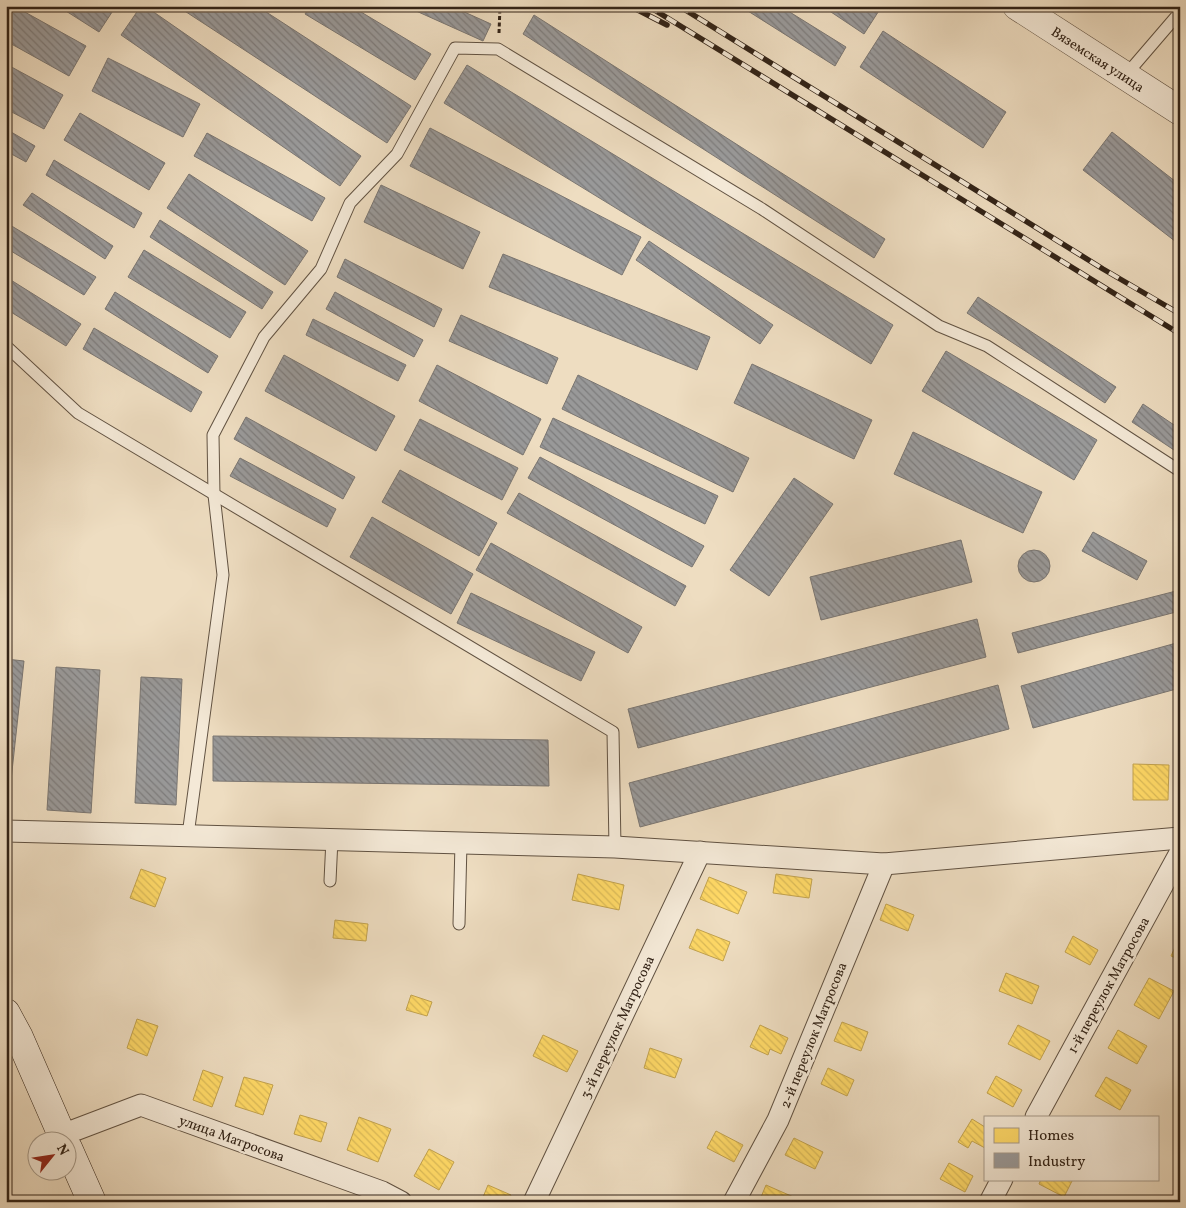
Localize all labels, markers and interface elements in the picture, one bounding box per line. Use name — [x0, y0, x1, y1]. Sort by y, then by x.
street label: Вяземская улица — [1047, 23, 1148, 98]
street label: 1-й переулок Матросова — [1064, 914, 1155, 1058]
street label: 3-й переулок Матросова — [577, 953, 660, 1102]
street label: 2-й переулок Матросова — [776, 960, 852, 1112]
street label: улица Матросова — [176, 1111, 287, 1167]
legend — [984, 1116, 1158, 1180]
text: Homes — [1028, 1126, 1074, 1147]
north arrow — [28, 1130, 78, 1180]
text: N — [51, 1141, 73, 1159]
text: Industry — [1028, 1152, 1085, 1173]

